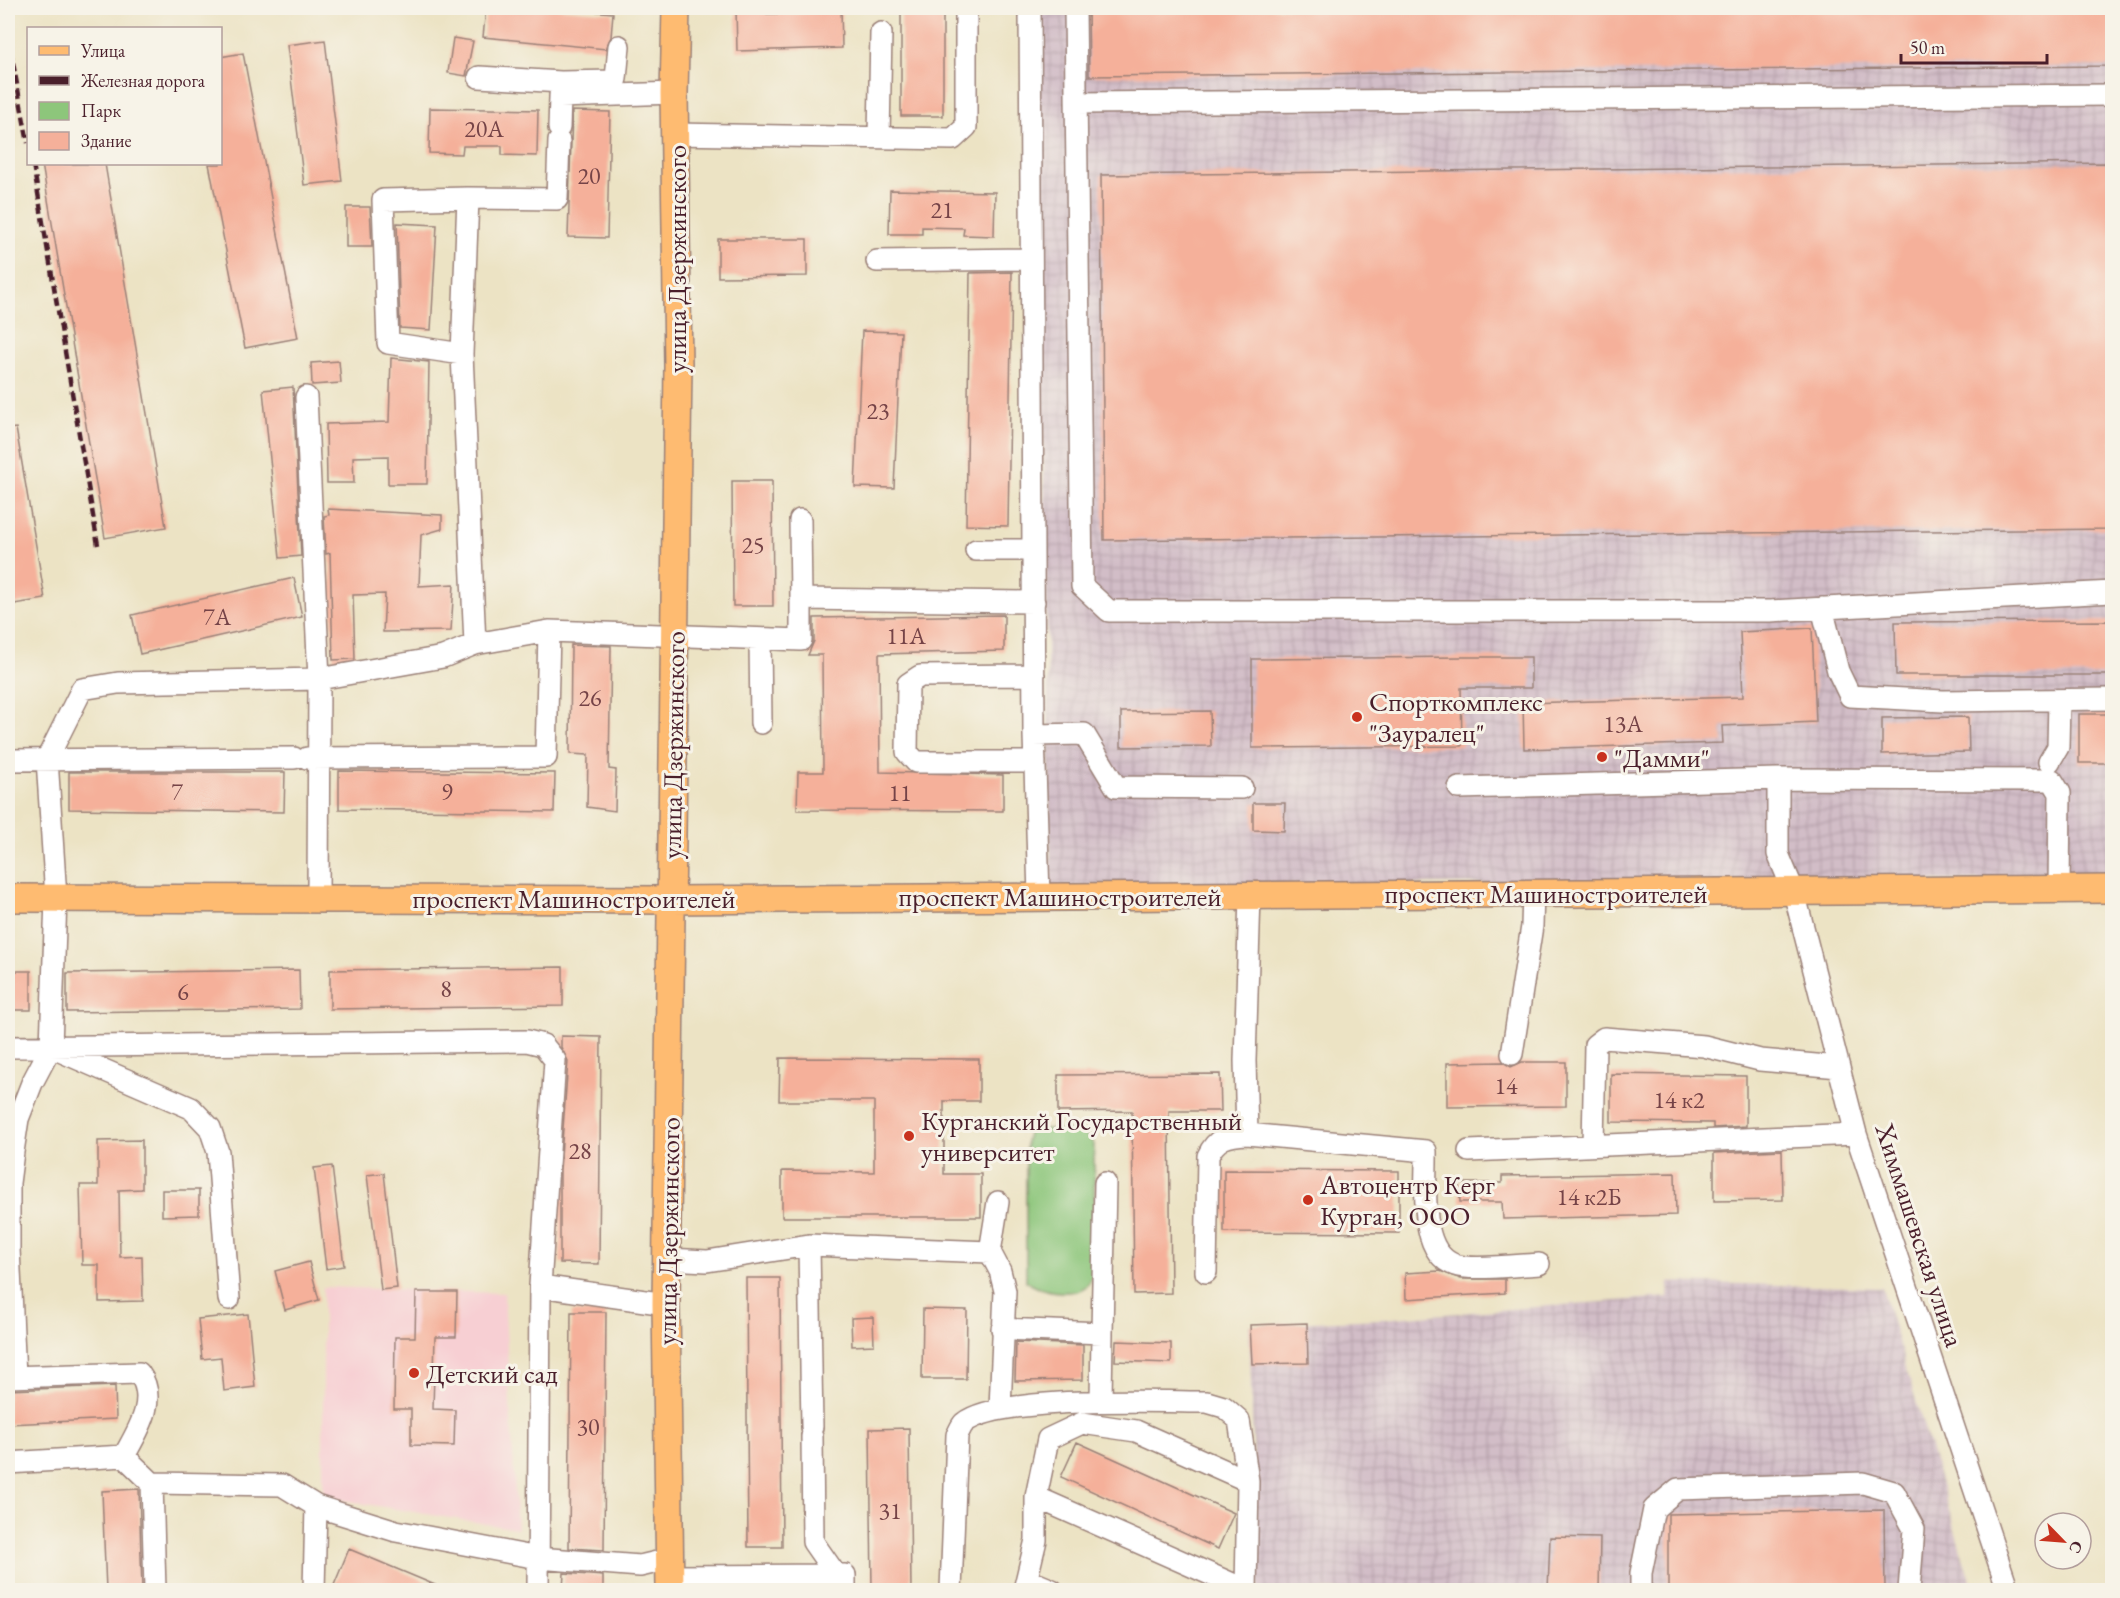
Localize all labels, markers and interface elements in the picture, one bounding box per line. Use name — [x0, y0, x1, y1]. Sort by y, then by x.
legend — [27, 27, 222, 165]
scale bar — [1901, 27, 2046, 65]
text: 50 m — [1910, 36, 1945, 59]
text: Улица — [80, 39, 126, 62]
text: Железная дорога — [80, 69, 206, 92]
text: Парк — [81, 99, 121, 122]
house number: 20А — [464, 113, 504, 144]
text: Здание — [81, 129, 131, 152]
street label: улица Дзержинского — [659, 145, 694, 373]
house number: 20 — [577, 160, 601, 191]
house number: 21 — [930, 194, 954, 225]
house number: 23 — [866, 395, 890, 426]
house number: 25 — [741, 529, 765, 560]
house number: 7А — [203, 601, 231, 632]
house number: 11А — [886, 620, 926, 651]
street label: улица Дзержинского — [654, 631, 692, 859]
house number: 26 — [578, 682, 602, 713]
place label: Спорткомплекс "Зауралец" — [1369, 684, 1543, 750]
house number: 13А — [1603, 708, 1643, 739]
marker: Спорткомплекс "Зауралец" — [1350, 710, 1364, 724]
place label: "Дамми" — [1614, 740, 1710, 775]
marker: "Дамми" — [1595, 750, 1609, 764]
house number: 7 — [171, 776, 183, 807]
house number: 9 — [441, 776, 453, 807]
house number: 11 — [888, 777, 912, 808]
street label: проспект Машиностроителей — [1384, 876, 1708, 911]
street label: проспект Машиностроителей — [898, 879, 1222, 914]
street label: проспект Машиностроителей — [412, 881, 736, 916]
house number: 8 — [440, 973, 452, 1004]
house number: 6 — [177, 976, 189, 1007]
house number: 14 — [1494, 1070, 1518, 1101]
house number: 14 к2 — [1654, 1084, 1705, 1115]
place label: Курганский Государственный университет — [921, 1103, 1242, 1169]
street label: улица Дзержинского — [649, 1117, 687, 1345]
street label: Химмашевская улица — [1867, 1118, 1973, 1351]
marker: Курганский Государственный университет — [902, 1129, 916, 1143]
house number: 28 — [568, 1135, 592, 1166]
place label: Автоцентр Керг Курган, ООО — [1319, 1167, 1495, 1233]
house number: 14 к2Б — [1557, 1181, 1621, 1212]
marker: Автоцентр Керг Курган, ООО — [1301, 1193, 1315, 1207]
place label: Детский сад — [426, 1356, 558, 1391]
marker: Детский сад — [407, 1366, 421, 1380]
house number: 30 — [576, 1411, 600, 1442]
house number: 31 — [878, 1495, 902, 1526]
north arrow — [2033, 1511, 2093, 1571]
text: С — [2064, 1538, 2088, 1557]

